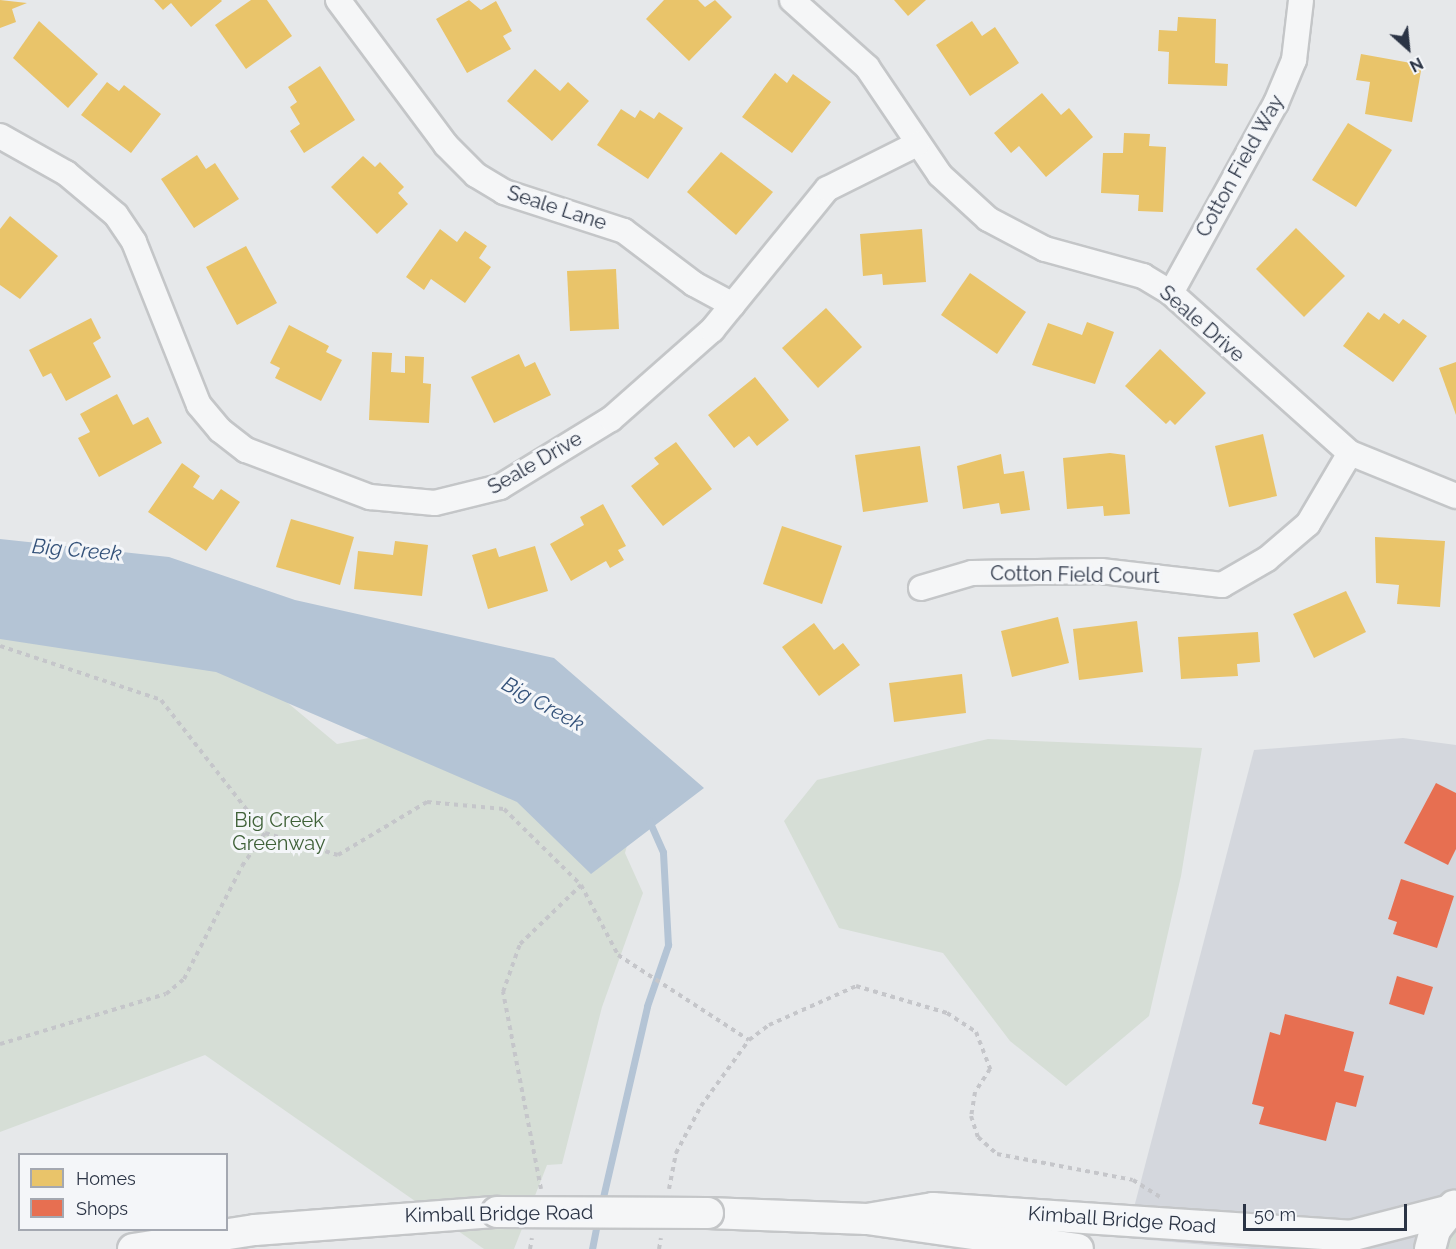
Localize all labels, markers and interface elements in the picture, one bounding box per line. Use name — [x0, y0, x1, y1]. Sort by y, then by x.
north arrow — [1378, 18, 1438, 78]
text: N — [1407, 53, 1426, 76]
street label: Cotton Field Way — [1191, 90, 1289, 242]
street label: Seale Lane — [504, 181, 610, 235]
street label: Seale Drive — [1155, 281, 1249, 367]
street label: Seale Drive — [484, 426, 586, 500]
water label: Big Creek — [31, 534, 123, 566]
street label: Cotton Field Court — [990, 562, 1160, 588]
water label: Big Creek — [498, 671, 588, 737]
park label: Big Creek Greenway — [232, 808, 326, 855]
legend — [18, 1153, 228, 1231]
text: Homes — [76, 1168, 136, 1189]
scale bar — [1246, 1192, 1410, 1230]
text: Shops — [76, 1198, 128, 1219]
street label: Kimball Bridge Road — [404, 1200, 594, 1228]
street label: Kimball Bridge Road — [1027, 1201, 1217, 1239]
text: 50 m — [1254, 1204, 1296, 1225]

